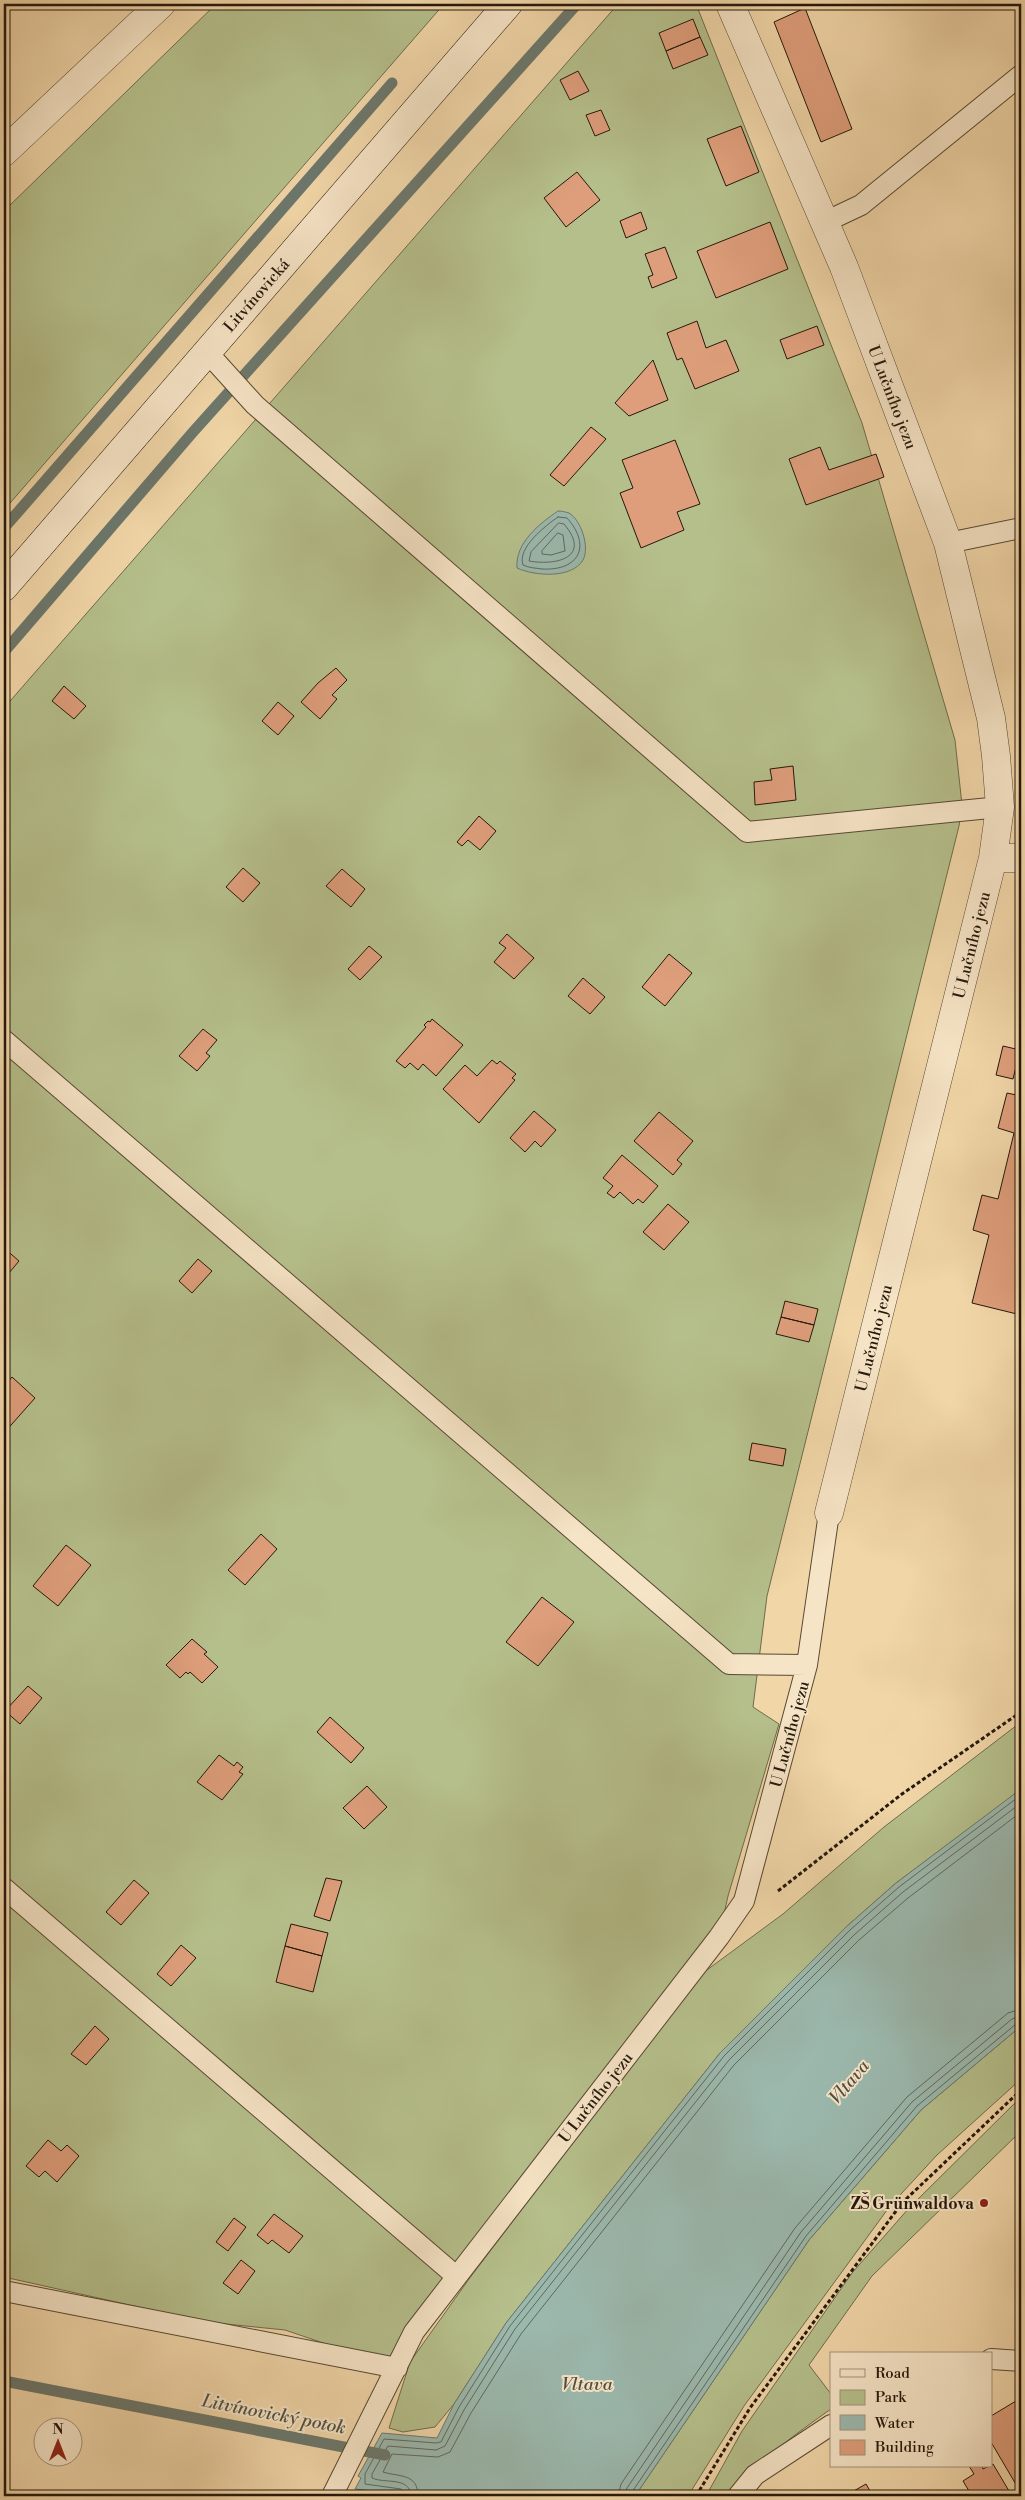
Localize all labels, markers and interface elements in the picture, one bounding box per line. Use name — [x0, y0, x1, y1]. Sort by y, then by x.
street label: Litvínovická — [219, 254, 295, 337]
street label: U Lučního jezu — [863, 343, 921, 452]
street label: U Lučního jezu — [949, 890, 995, 1001]
street label: U Lučního jezu — [851, 1283, 897, 1394]
street label: U Lučního jezu — [766, 1679, 814, 1790]
street label: U Lučního jezu — [554, 2048, 637, 2147]
water label: Vltava — [824, 2055, 875, 2109]
place label: ZŠ Grünwaldova — [851, 2192, 974, 2214]
marker: ZŠ Grünwaldova — [978, 2197, 990, 2209]
legend — [830, 2352, 992, 2468]
text: Road — [875, 2364, 910, 2383]
water label: Vltava — [562, 2373, 613, 2396]
text: Park — [875, 2388, 907, 2407]
water label: Litvínovický potok — [199, 2389, 348, 2440]
text: Water — [874, 2414, 915, 2433]
north arrow — [32, 2418, 82, 2468]
text: N — [52, 2421, 64, 2439]
text: Building — [874, 2438, 934, 2457]

